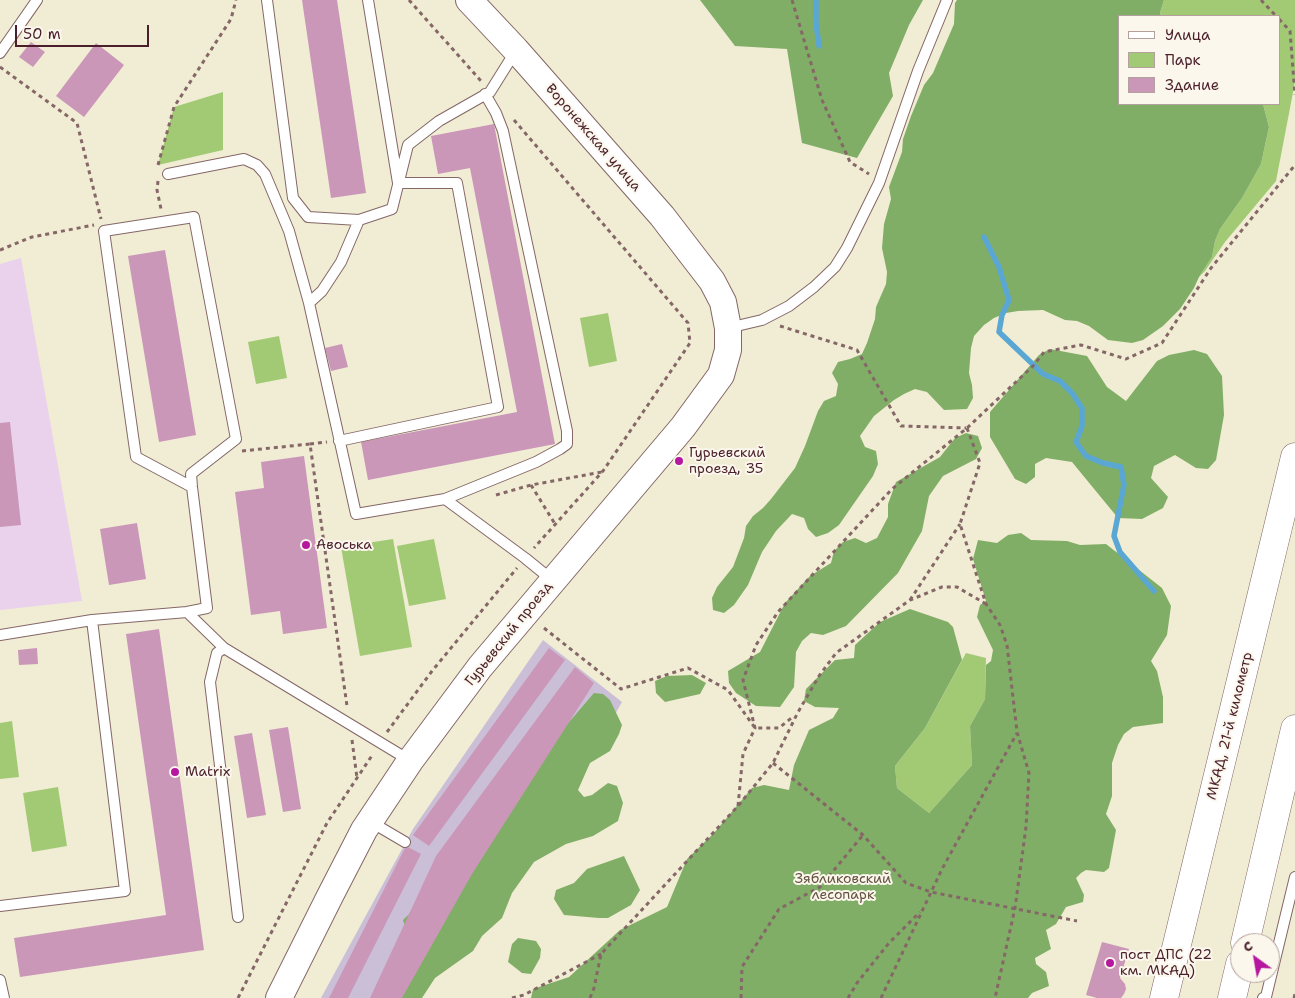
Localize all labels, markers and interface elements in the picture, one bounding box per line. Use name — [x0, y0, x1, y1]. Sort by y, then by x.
scale bar — [18, 15, 151, 47]
legend — [1118, 15, 1280, 105]
text: 50 m — [23, 24, 61, 44]
text: Улица — [1165, 25, 1210, 45]
text: Парк — [1165, 50, 1201, 70]
text: Здание — [1165, 75, 1219, 95]
street label: Воронежская улица — [542, 81, 644, 195]
place label: Гурьевский проезд, 35 — [689, 445, 765, 478]
marker: Гурьевский проезд, 35 — [673, 455, 685, 467]
place label: Авоська — [316, 537, 372, 553]
marker: Авоська — [300, 539, 312, 551]
street label: Гурьевский проезд — [462, 579, 556, 689]
street label: МКАД, 21-й километр — [1204, 650, 1256, 802]
place label: Matrix — [185, 764, 230, 780]
marker: Matrix — [169, 766, 181, 778]
park label: Зябликовский лесопарк — [795, 871, 891, 904]
north arrow — [1230, 933, 1280, 983]
text: С — [1239, 936, 1256, 956]
place label: пост ДПС (22 км. МКАД) — [1120, 947, 1212, 980]
marker: пост ДПС (22 км. МКАД) — [1104, 957, 1116, 969]

